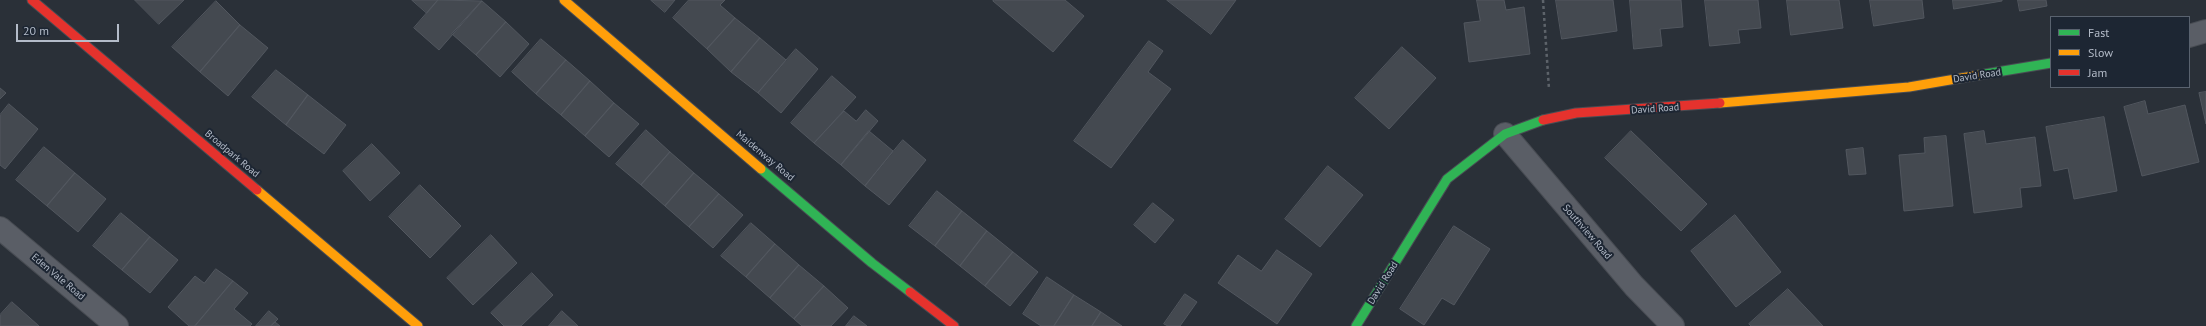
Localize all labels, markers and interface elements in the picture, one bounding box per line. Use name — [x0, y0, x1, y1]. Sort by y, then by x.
scale bar — [18, 16, 121, 42]
legend — [2050, 16, 2190, 88]
text: 20 m — [23, 23, 49, 38]
text: Fast — [2088, 25, 2109, 40]
text: Slow — [2088, 45, 2113, 60]
text: Jam — [2088, 65, 2107, 80]
street label: David Road — [1952, 66, 2002, 86]
street label: David Road — [1631, 101, 1679, 117]
street label: Broadpark Road — [202, 128, 262, 180]
street label: Maidenway Road — [733, 128, 797, 184]
street label: Southview Road — [1560, 202, 1614, 262]
street label: Eden Vale Road — [29, 251, 87, 303]
street label: David Road — [1365, 259, 1401, 307]

